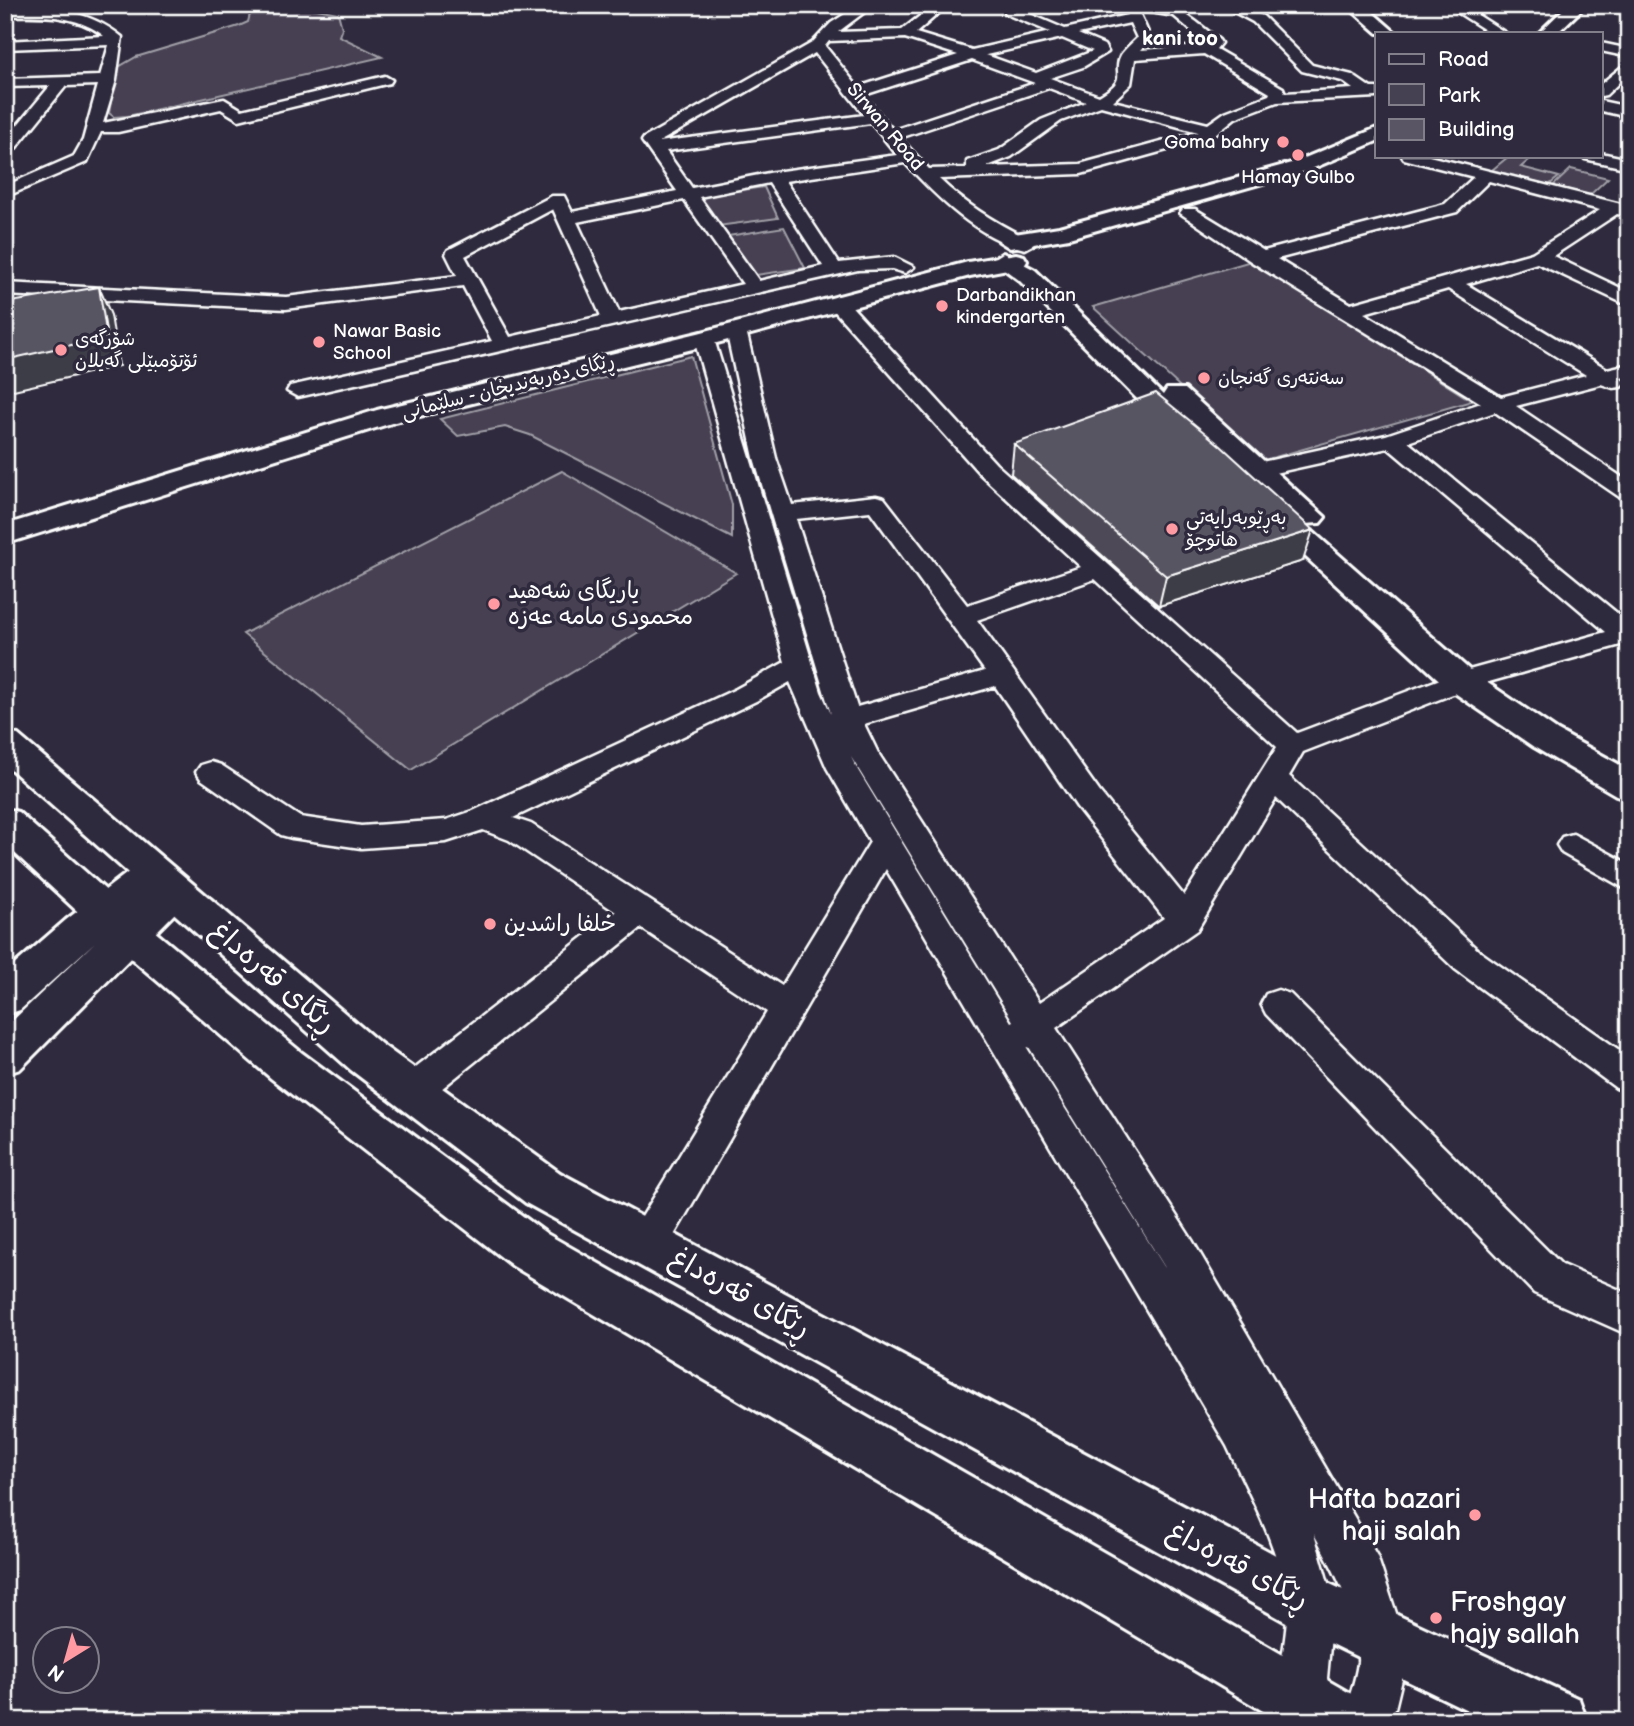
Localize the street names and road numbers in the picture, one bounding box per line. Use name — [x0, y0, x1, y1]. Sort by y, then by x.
street label: Sirwan Road — [841, 78, 929, 176]
street label: ڕێگای دەربەندیخان - سلێمانی — [399, 349, 618, 428]
street label: ڕێگای قەرەداغ — [200, 913, 343, 1045]
street label: ڕێگای قەرەداغ — [661, 1240, 817, 1350]
street label: ڕێگای قەرەداغ — [1159, 1513, 1315, 1621]

